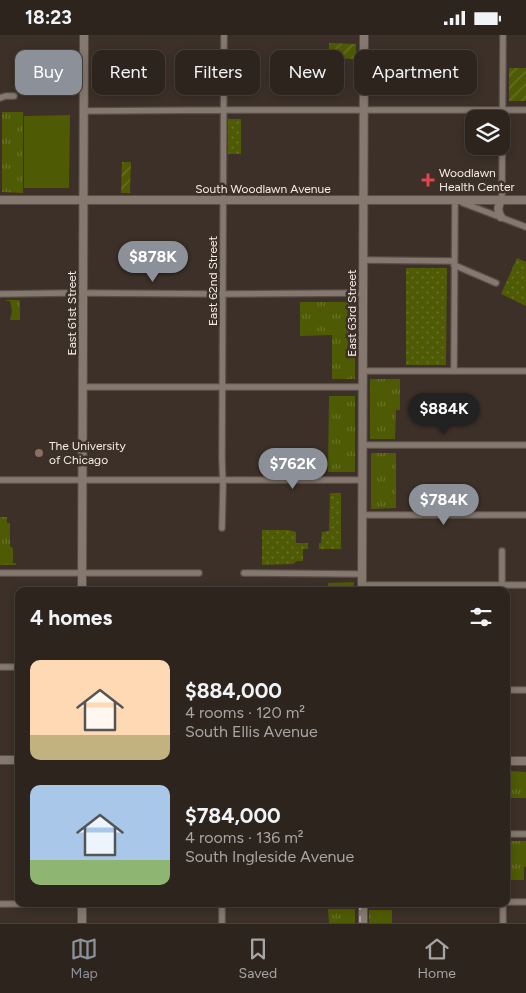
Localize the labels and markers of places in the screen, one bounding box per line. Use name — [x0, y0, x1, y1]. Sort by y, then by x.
place label: Woodlawn Health Center — [439, 166, 515, 194]
marker: Woodlawn Health Center — [421, 173, 435, 187]
pin: $878K — [118, 241, 188, 283]
pin: $884K — [409, 393, 479, 435]
place label: The University of Chicago — [49, 439, 126, 467]
marker: The University of Chicago — [33, 447, 45, 459]
pin: $762K — [258, 447, 328, 490]
pin: $784K — [409, 483, 479, 526]

